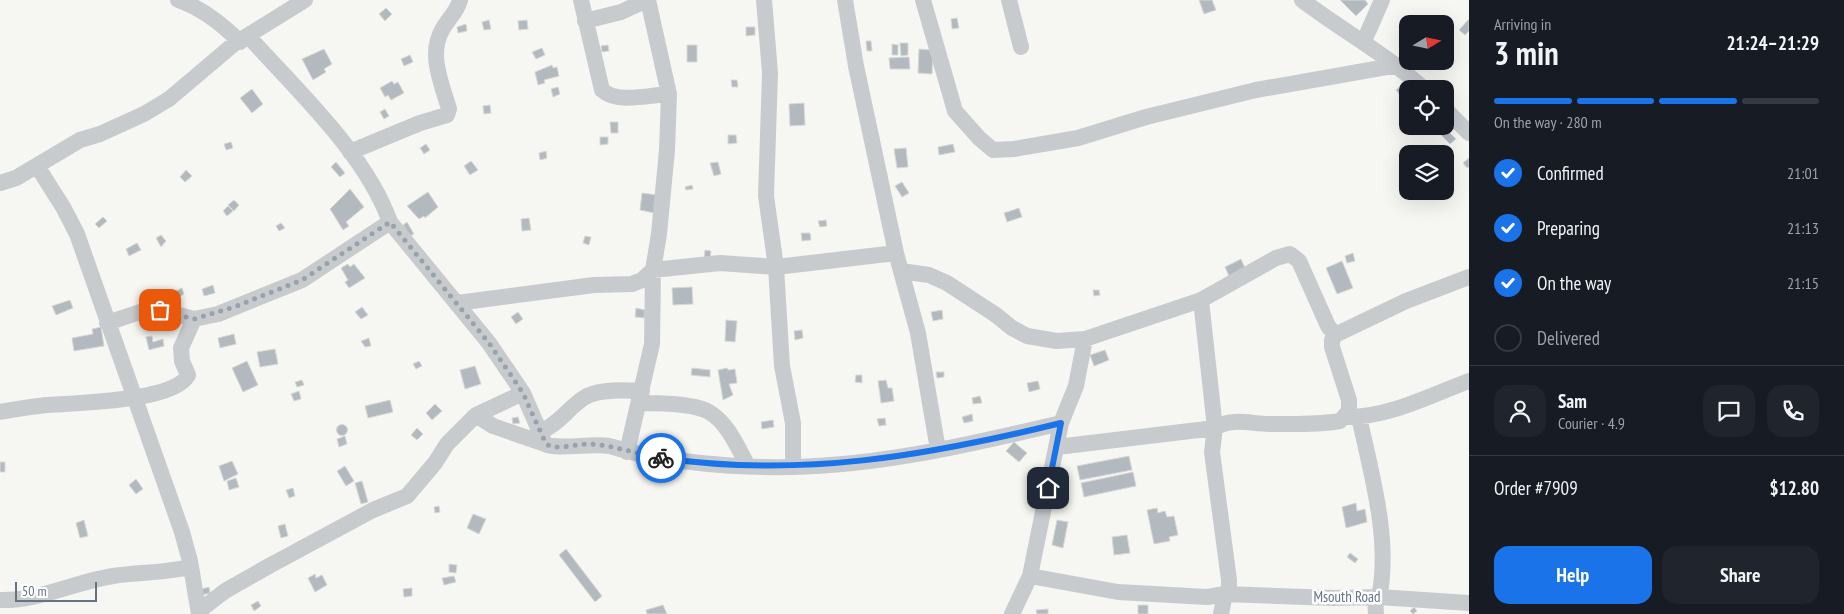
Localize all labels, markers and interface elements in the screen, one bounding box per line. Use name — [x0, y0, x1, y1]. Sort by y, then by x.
text: Arriving in — [1494, 14, 1551, 34]
north arrow — [1399, 15, 1454, 70]
map controls — [1399, 15, 1454, 200]
text: 21:24–21:29 — [1726, 31, 1819, 55]
text: 3 min — [1494, 32, 1559, 74]
button: locate — [1399, 80, 1454, 135]
text: On the way · 280 m — [1494, 112, 1602, 132]
button: layers — [1399, 145, 1454, 200]
icon: check — [1494, 159, 1522, 187]
text: Confirmed — [1537, 161, 1604, 185]
text: 21:01 — [1787, 163, 1819, 183]
icon: check — [1494, 214, 1522, 242]
text: Preparing — [1537, 216, 1600, 240]
text: 21:13 — [1787, 218, 1819, 238]
icon: check — [1494, 269, 1522, 297]
text: On the way — [1537, 271, 1611, 295]
text: 21:15 — [1787, 273, 1819, 293]
pin — [139, 289, 181, 331]
icon: bag — [146, 296, 174, 324]
text: Delivered — [1537, 326, 1600, 350]
button: person — [1494, 385, 1546, 437]
button: chat — [1703, 385, 1755, 437]
button: phone — [1767, 385, 1819, 437]
text: Sam — [1558, 389, 1587, 413]
text: Courier · 4.9 — [1558, 413, 1625, 433]
courier — [636, 433, 686, 483]
icon: bike — [647, 444, 675, 472]
pin — [1027, 467, 1069, 509]
icon: home — [1034, 474, 1062, 502]
text: Order #7909 — [1494, 476, 1578, 500]
text: $12.80 — [1770, 476, 1819, 500]
button: Help — [1494, 546, 1652, 604]
button: Share — [1662, 546, 1819, 604]
scale bar — [15, 579, 98, 602]
text: 50 m — [22, 582, 47, 600]
street label: Msouth Road — [1313, 587, 1381, 606]

